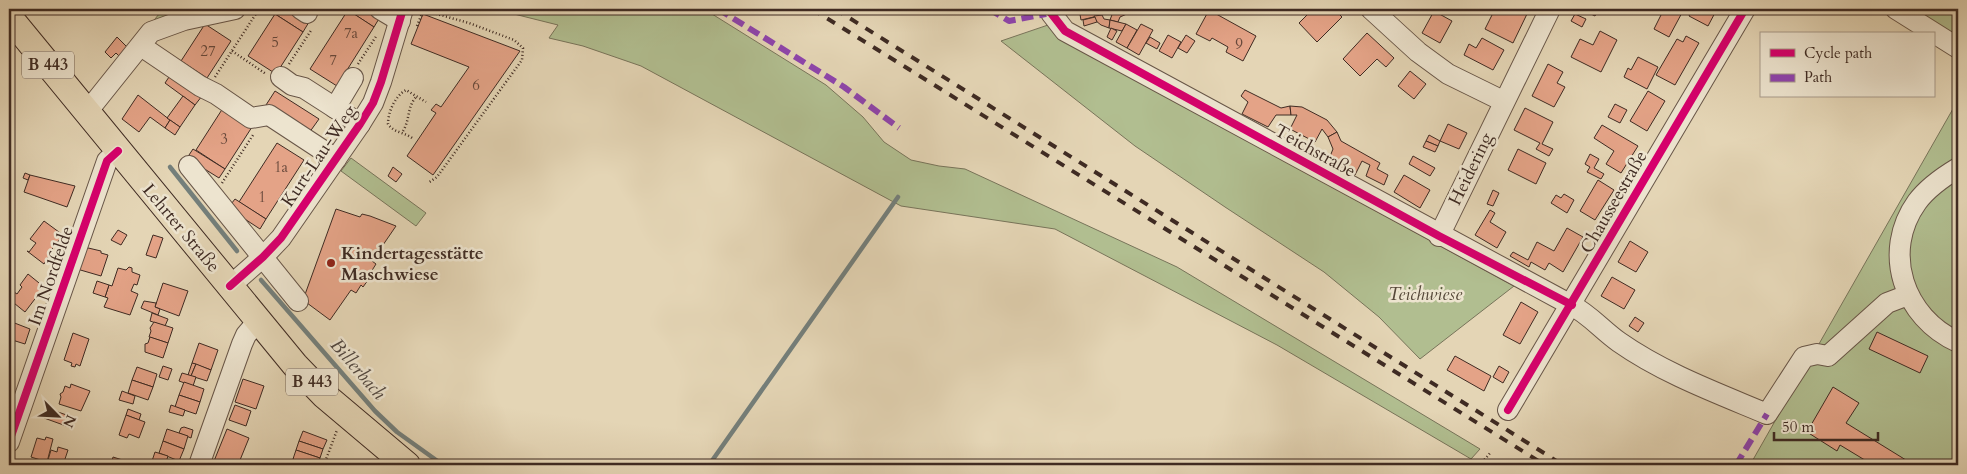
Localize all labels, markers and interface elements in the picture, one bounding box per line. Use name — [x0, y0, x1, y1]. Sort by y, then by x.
house number: 7a — [344, 23, 359, 43]
house number: 5 — [271, 32, 279, 52]
legend — [1760, 32, 1934, 98]
house number: 9 — [1235, 34, 1243, 54]
house number: 27 — [200, 41, 216, 61]
text: Cycle path — [1804, 43, 1873, 63]
house number: 7 — [329, 50, 337, 70]
road number: B 443 — [22, 52, 74, 78]
text: Path — [1804, 67, 1833, 87]
house number: 6 — [472, 75, 480, 95]
street label: Kurt-Lau-Weg — [276, 99, 363, 212]
street label: Teichstraße — [1270, 118, 1360, 184]
street label: Heidering — [1443, 128, 1500, 210]
house number: 3 — [220, 129, 228, 149]
street label: Chausseestraße — [1575, 146, 1653, 258]
house number: 1a — [274, 157, 289, 177]
street label: Lehrter Straße — [136, 178, 226, 278]
house number: 1 — [258, 187, 266, 207]
street label: Im Nordfelde — [22, 223, 80, 329]
place label: Kindertagesstätte Maschwiese — [341, 241, 484, 287]
marker: Kindertagesstätte Maschwiese — [325, 257, 337, 269]
park label: Teichwiese — [1388, 282, 1463, 307]
water label: Billerbach — [324, 333, 392, 405]
road number: B 443 — [286, 368, 338, 396]
north arrow — [32, 392, 82, 442]
scale bar — [1774, 409, 1878, 441]
text: N — [58, 412, 81, 431]
text: 50 m — [1782, 417, 1814, 437]

